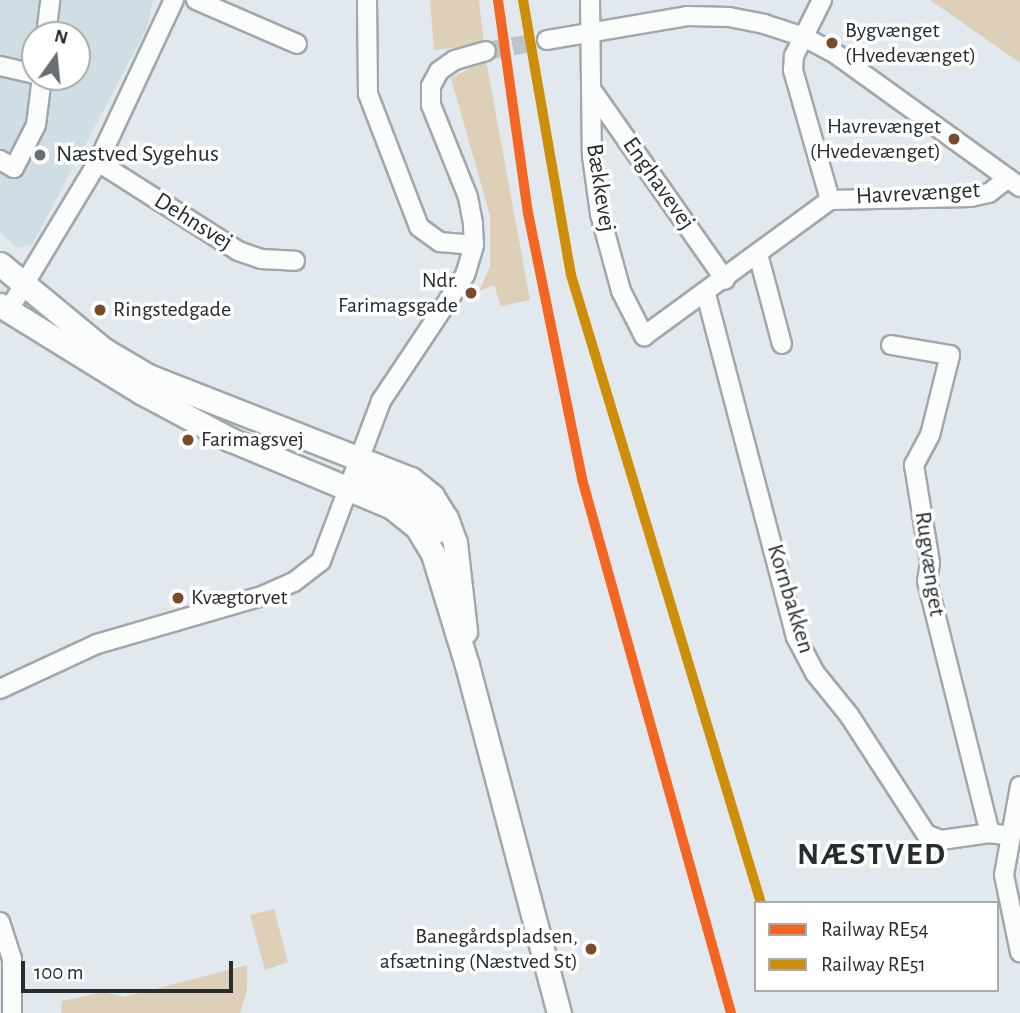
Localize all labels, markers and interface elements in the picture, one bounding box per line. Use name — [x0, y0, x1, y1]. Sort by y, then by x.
place label: Bygvænget (Hvedevænget) — [845, 17, 976, 68]
north arrow — [21, 21, 91, 91]
text: N — [52, 26, 70, 48]
marker: Bygvænget (Hvedevænget) — [825, 36, 839, 50]
place label: Havrevænget (Hvedevænget) — [810, 113, 941, 164]
street label: Enghavevej — [616, 132, 700, 236]
marker: Havrevænget (Hvedevænget) — [947, 132, 961, 146]
place label: Næstved Sygehus — [56, 141, 219, 169]
street label: Bækkevej — [579, 142, 621, 234]
marker: Næstved Sygehus — [30, 145, 50, 165]
street label: Havrevænget — [855, 176, 981, 212]
street label: Dehnsvej — [148, 187, 238, 257]
place label: Ndr. Farimagsgade — [338, 267, 458, 318]
marker: Ndr. Farimagsgade — [464, 286, 478, 300]
place label: Ringstedgade — [113, 297, 231, 323]
marker: Ringstedgade — [93, 303, 107, 317]
place label: Farimagsvej — [201, 427, 304, 453]
marker: Farimagsvej — [181, 433, 195, 447]
street label: Rugvænget — [907, 510, 951, 618]
street label: Kornbakken — [760, 541, 820, 657]
place label: Kvægtorvet — [191, 585, 288, 611]
marker: Kvægtorvet — [171, 591, 185, 605]
district label: NÆSTVED — [798, 835, 946, 873]
legend — [754, 901, 999, 992]
text: Railway RE54 — [821, 919, 929, 940]
place label: Banegårdspladsen, afsætning (Næstved St) — [380, 923, 578, 974]
marker: Banegårdspladsen, afsætning (Næstved St) — [584, 942, 598, 956]
scale bar — [24, 946, 236, 990]
text: Railway RE51 — [821, 954, 926, 975]
text: 100 m — [34, 962, 84, 983]

